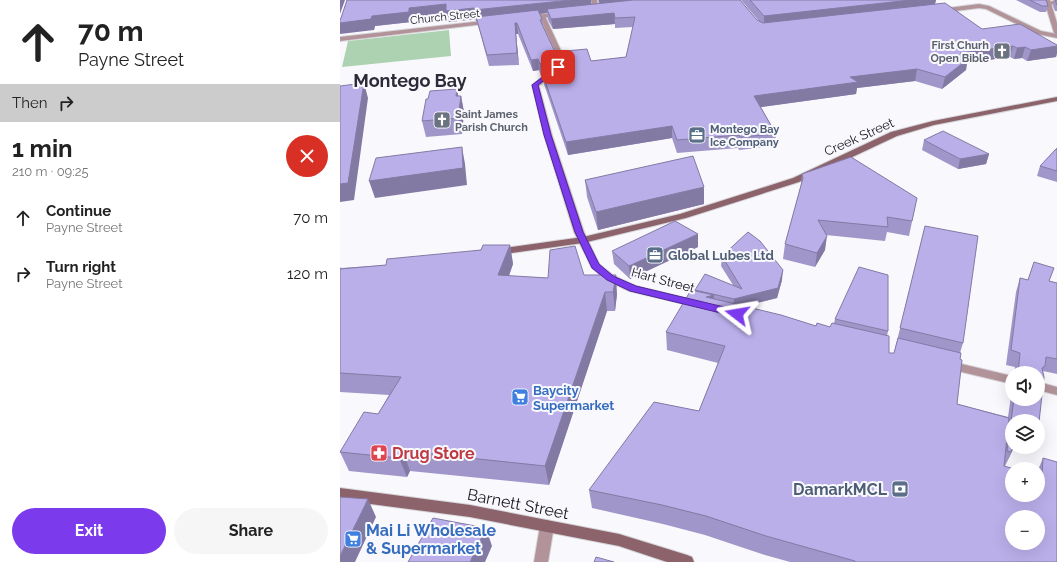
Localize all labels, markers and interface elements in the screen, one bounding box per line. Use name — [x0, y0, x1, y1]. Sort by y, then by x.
street label: Church Street — [410, 7, 481, 27]
text: 70 m — [78, 15, 144, 48]
icon: ahead — [12, 16, 64, 68]
place label: First Churh Open Bible — [931, 39, 989, 65]
church icon: First Churh Open Bible — [992, 41, 1012, 61]
text: Payne Street — [78, 49, 184, 70]
pin — [541, 50, 575, 84]
icon: arrive — [547, 56, 569, 78]
district label: Montego Bay — [353, 70, 467, 91]
icon: right — [55, 92, 77, 114]
text: Then — [12, 94, 47, 112]
place label: Saint James Parish Church — [455, 108, 528, 134]
church icon: Saint James Parish Church — [432, 110, 452, 130]
street label: Creek Street — [822, 115, 897, 159]
place label: Montego Bay Ice Company — [710, 123, 779, 149]
office icon: Montego Bay Ice Company — [687, 125, 707, 145]
text: 1 min — [12, 134, 73, 163]
button: close — [286, 135, 328, 177]
text: 210 m · 09:25 — [12, 164, 89, 179]
text: Continue — [46, 202, 111, 220]
icon: ahead — [12, 207, 34, 229]
text: 70 m — [293, 209, 328, 227]
text: Payne Street — [46, 220, 123, 235]
office icon: Global Lubes Ltd — [645, 245, 665, 265]
place label: Global Lubes Ltd — [668, 248, 774, 263]
text: Turn right — [46, 258, 116, 276]
icon: right — [12, 263, 34, 285]
street label: Hart Street — [630, 264, 697, 296]
text: 120 m — [287, 265, 328, 283]
text: Payne Street — [46, 276, 123, 291]
position arrow — [716, 293, 758, 335]
map controls — [1005, 366, 1045, 550]
button: sound — [1005, 366, 1045, 406]
place label: Baycity Supermarket — [533, 383, 614, 413]
supermarket icon: Baycity Supermarket — [510, 387, 530, 407]
button: layers — [1005, 414, 1045, 454]
pharmacy icon: Drug Store — [369, 443, 389, 463]
place label: Drug Store — [392, 444, 475, 463]
button: + — [1005, 462, 1045, 502]
bank icon: DamarkMCL — [890, 479, 910, 499]
place label: DamarkMCL — [793, 480, 888, 499]
street label: Barnett Street — [466, 485, 571, 523]
button: Exit — [12, 508, 166, 554]
button: Share — [174, 508, 328, 554]
button: − — [1005, 510, 1045, 550]
place label: Mai Li Wholesale & Supermarket — [366, 521, 497, 558]
supermarket icon: Mai Li Wholesale & Supermarket — [343, 529, 363, 549]

